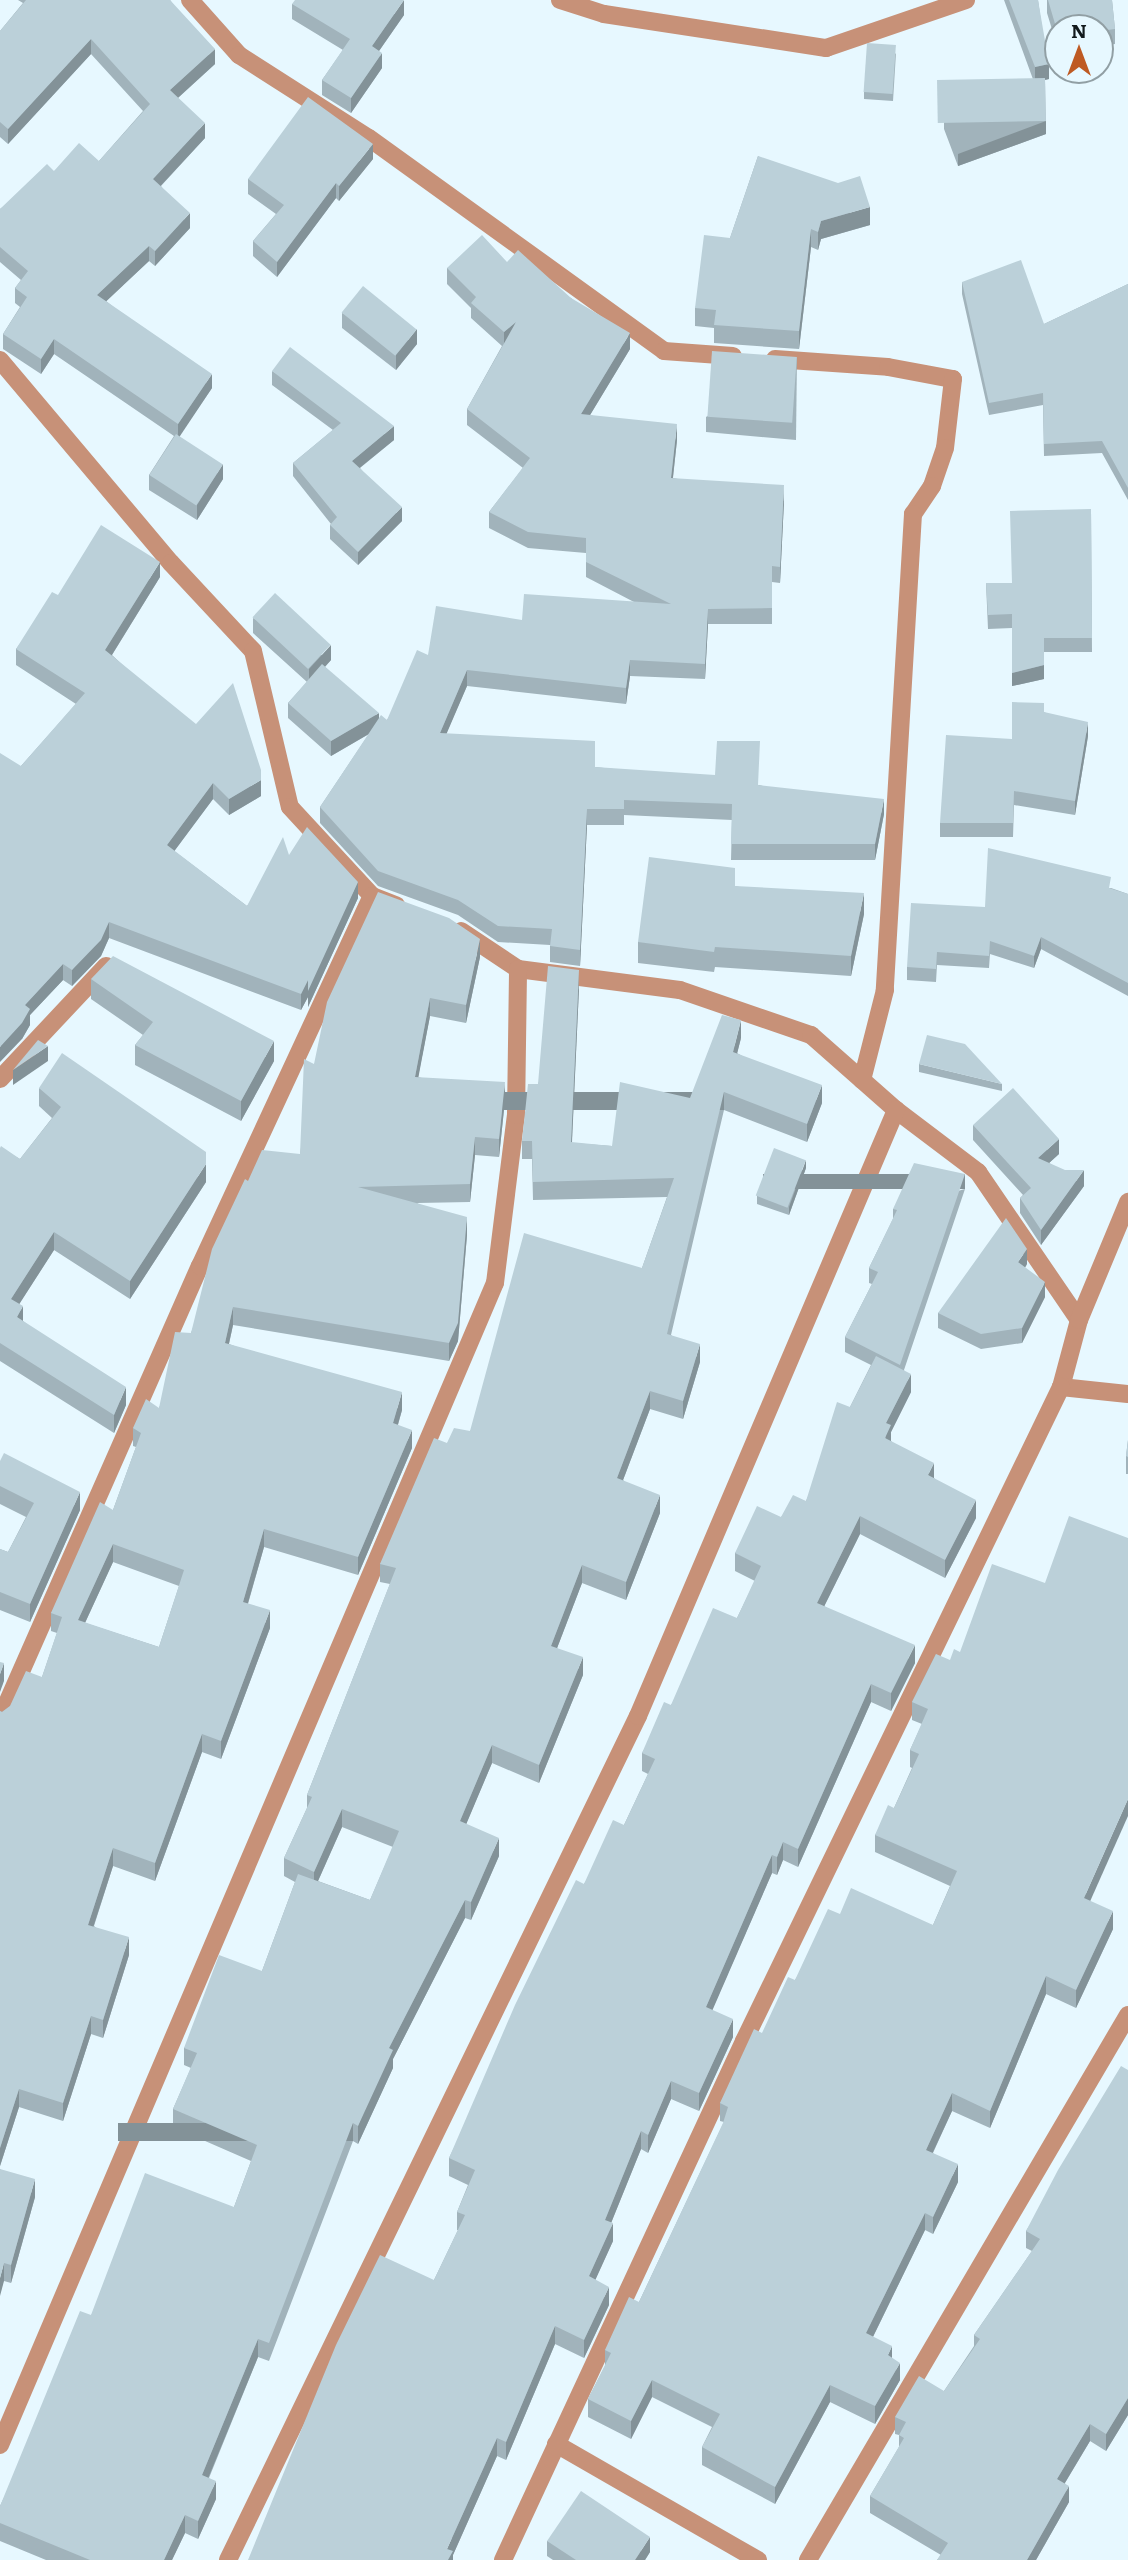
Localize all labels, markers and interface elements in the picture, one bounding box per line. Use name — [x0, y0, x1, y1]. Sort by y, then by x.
north arrow — [1044, 14, 1114, 84]
text: N — [1071, 16, 1087, 44]

